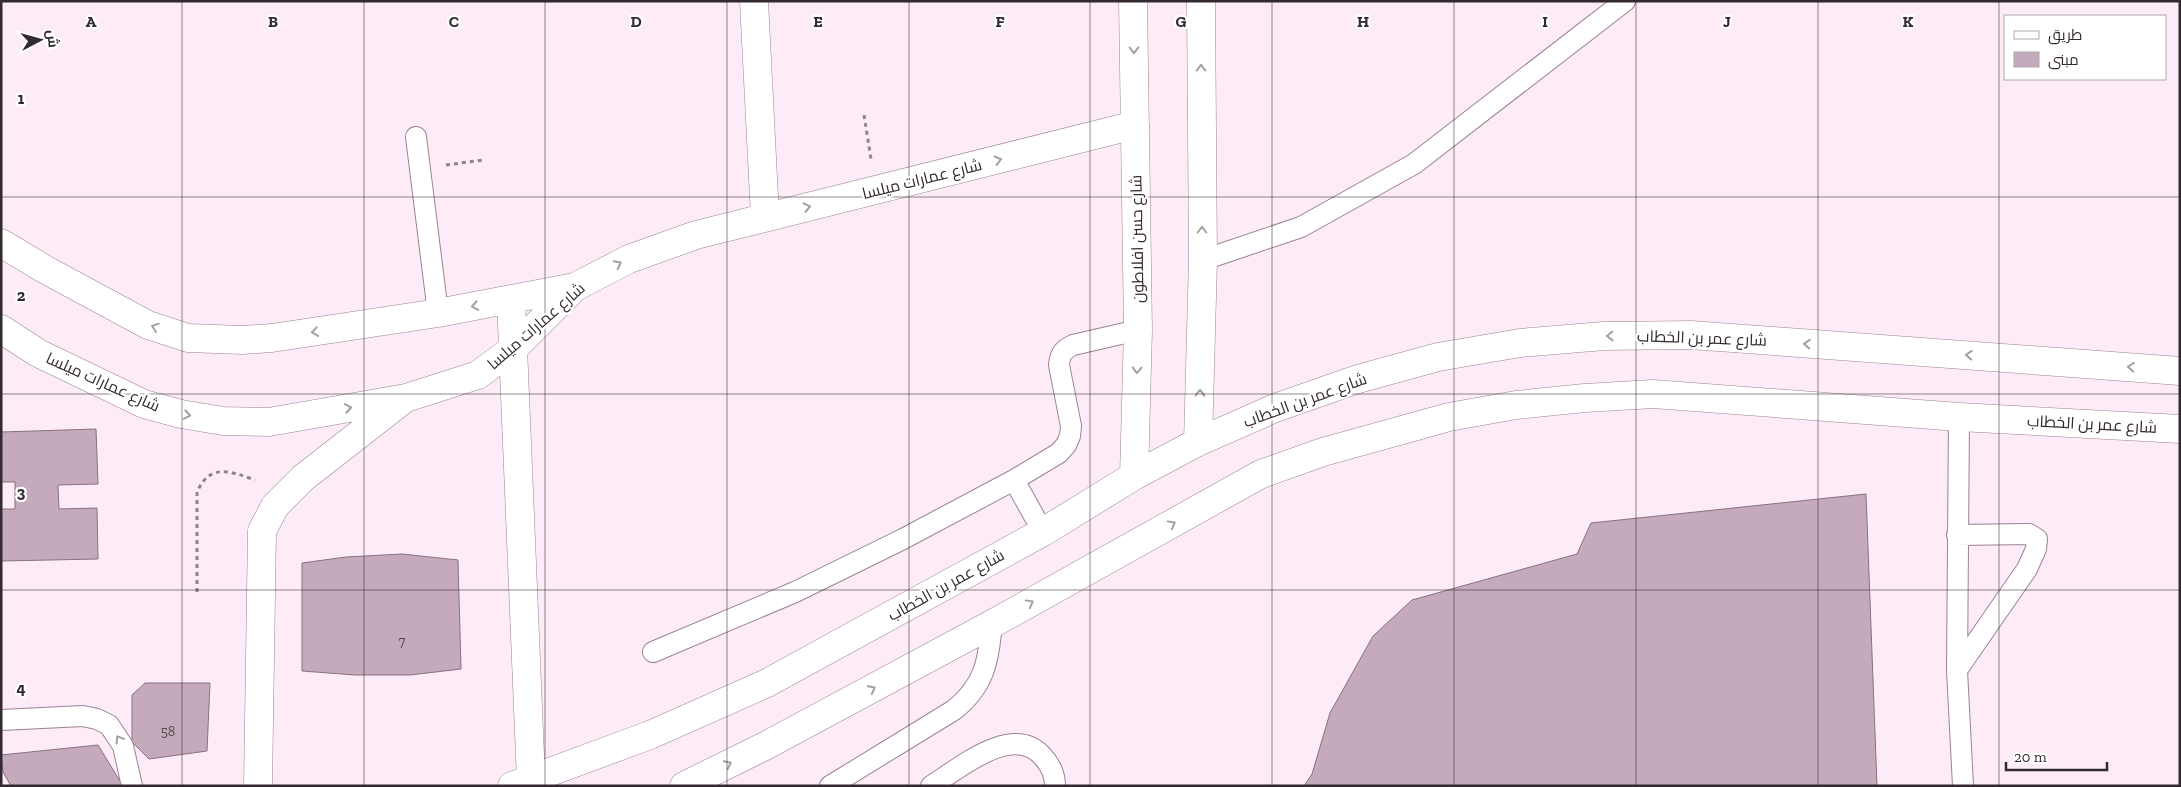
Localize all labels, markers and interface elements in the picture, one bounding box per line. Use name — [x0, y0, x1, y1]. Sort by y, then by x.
text: A — [86, 12, 97, 31]
text: B — [268, 12, 278, 31]
text: C — [449, 12, 459, 31]
text: D — [630, 12, 642, 31]
text: E — [813, 12, 823, 31]
text: F — [995, 12, 1005, 31]
text: G — [1176, 12, 1187, 31]
text: H — [1357, 12, 1369, 31]
text: I — [1542, 12, 1548, 31]
text: J — [1723, 12, 1731, 31]
text: K — [1903, 12, 1914, 31]
north arrow — [15, 15, 65, 65]
legend — [2004, 15, 2166, 80]
text: طريق — [2048, 26, 2082, 45]
text: ش — [43, 29, 62, 49]
one-way arrow — [1129, 46, 1139, 54]
text: مبنى — [2048, 51, 2079, 70]
one-way arrow — [1196, 64, 1206, 72]
text: 1 — [18, 89, 25, 108]
street label: شارع عمارات ميلسا — [860, 155, 984, 205]
one-way arrow — [994, 155, 1003, 166]
street label: شارع حسن افلاطون — [1126, 175, 1150, 303]
one-way arrow — [802, 202, 811, 213]
one-way arrow — [1197, 226, 1207, 234]
one-way arrow — [613, 260, 622, 270]
street label: شارع عمارات ميلسا — [483, 279, 590, 375]
text: 2 — [17, 286, 26, 305]
one-way arrow — [471, 300, 480, 311]
one-way arrow — [151, 322, 160, 332]
one-way arrow — [311, 326, 319, 337]
street label: شارع عمر بن الخطاب — [1637, 326, 1767, 352]
one-way arrow — [1606, 331, 1614, 341]
one-way arrow — [1803, 338, 1811, 349]
street label: شارع عمارات ميلسا — [42, 348, 163, 417]
one-way arrow — [1965, 350, 1973, 361]
one-way arrow — [2127, 362, 2135, 373]
one-way arrow — [1132, 366, 1143, 374]
street label: شارع عمر بن الخطاب — [1241, 369, 1370, 433]
one-way arrow — [1194, 389, 1205, 397]
one-way arrow — [344, 403, 353, 413]
one-way arrow — [183, 410, 192, 420]
street label: شارع عمر بن الخطاب — [2026, 411, 2157, 439]
text: 3 — [17, 483, 26, 502]
one-way arrow — [1167, 520, 1176, 530]
street label: شارع عمر بن الخطاب — [884, 545, 1008, 627]
one-way arrow — [1025, 599, 1034, 609]
house number: 7 — [399, 633, 406, 650]
text: 4 — [16, 679, 26, 698]
one-way arrow — [867, 685, 876, 695]
house number: 58 — [161, 723, 175, 740]
one-way arrow — [116, 736, 126, 745]
scale bar — [2006, 740, 2107, 772]
text: 20 m — [2014, 748, 2047, 766]
one-way arrow — [723, 760, 732, 770]

